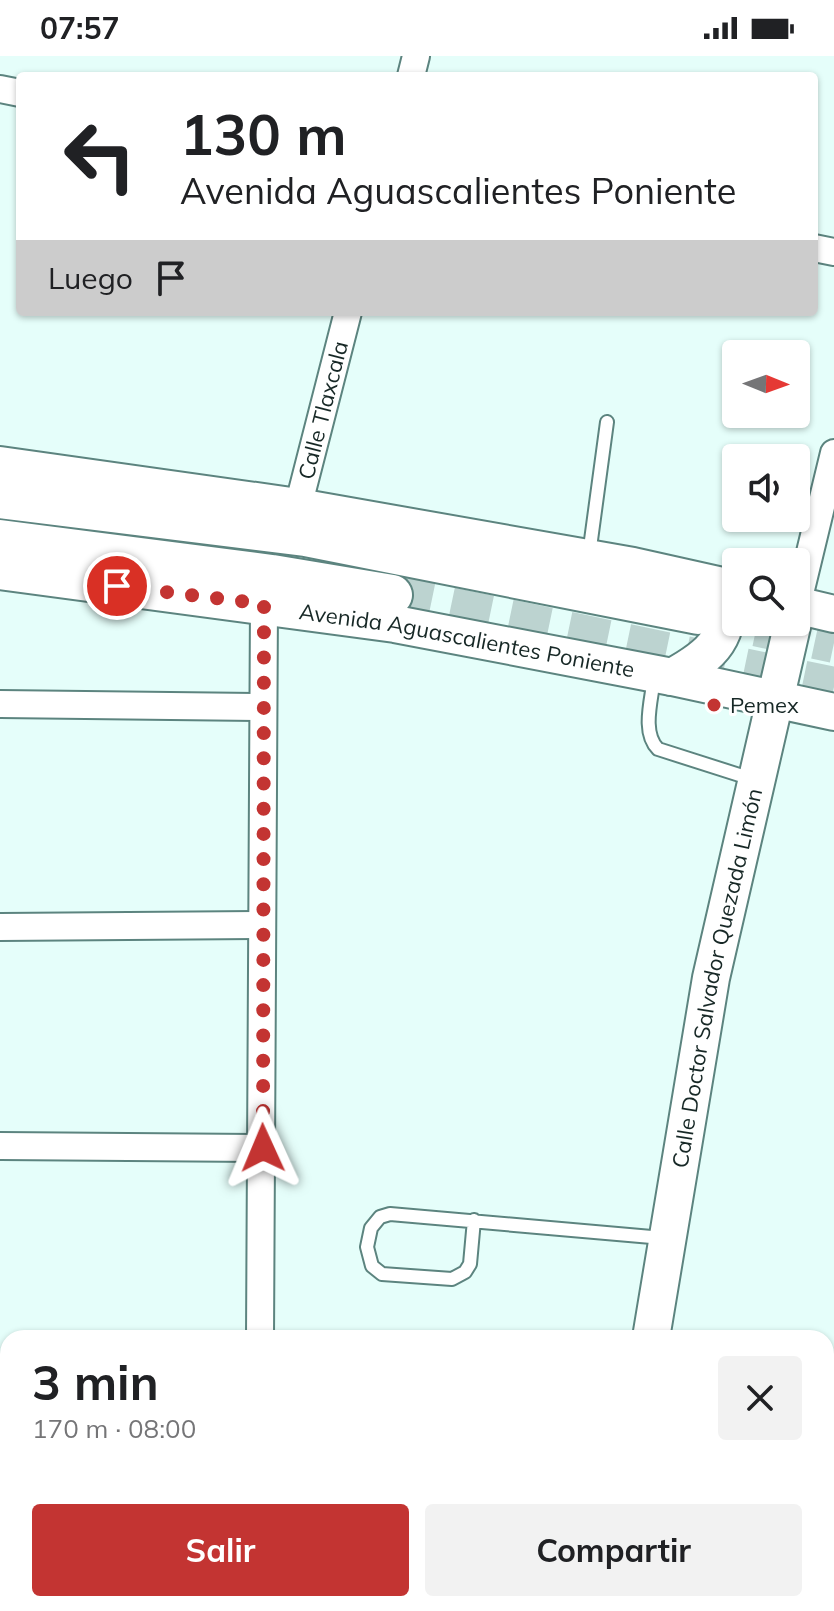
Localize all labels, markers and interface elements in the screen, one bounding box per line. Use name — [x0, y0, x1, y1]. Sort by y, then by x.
text: 07:57 — [40, 9, 119, 47]
text: 130 m — [180, 99, 347, 169]
icon: left — [48, 104, 152, 208]
text: Avenida Aguascalientes Poniente — [180, 168, 736, 213]
icon: arrive — [149, 256, 193, 300]
text: Luego — [48, 259, 133, 297]
street label: Calle Tlaxcala — [292, 338, 354, 482]
north arrow — [722, 340, 810, 428]
map controls — [722, 340, 810, 636]
button: sound — [722, 444, 810, 532]
button: search — [722, 548, 810, 636]
pin — [83, 552, 151, 620]
icon: arrive — [95, 564, 139, 608]
street label: Avenida Aguascalientes Poniente — [297, 597, 637, 684]
place label: Pemex — [730, 691, 799, 719]
marker: Pemex — [705, 696, 723, 714]
street label: Calle Doctor Salvador Quezada Limón — [666, 785, 768, 1170]
position arrow — [221, 1106, 305, 1190]
text: 3 min — [32, 1352, 159, 1412]
button: close — [718, 1356, 802, 1440]
text: 170 m · 08:00 — [32, 1412, 196, 1445]
button: Salir — [32, 1504, 409, 1596]
button: Compartir — [425, 1504, 802, 1596]

